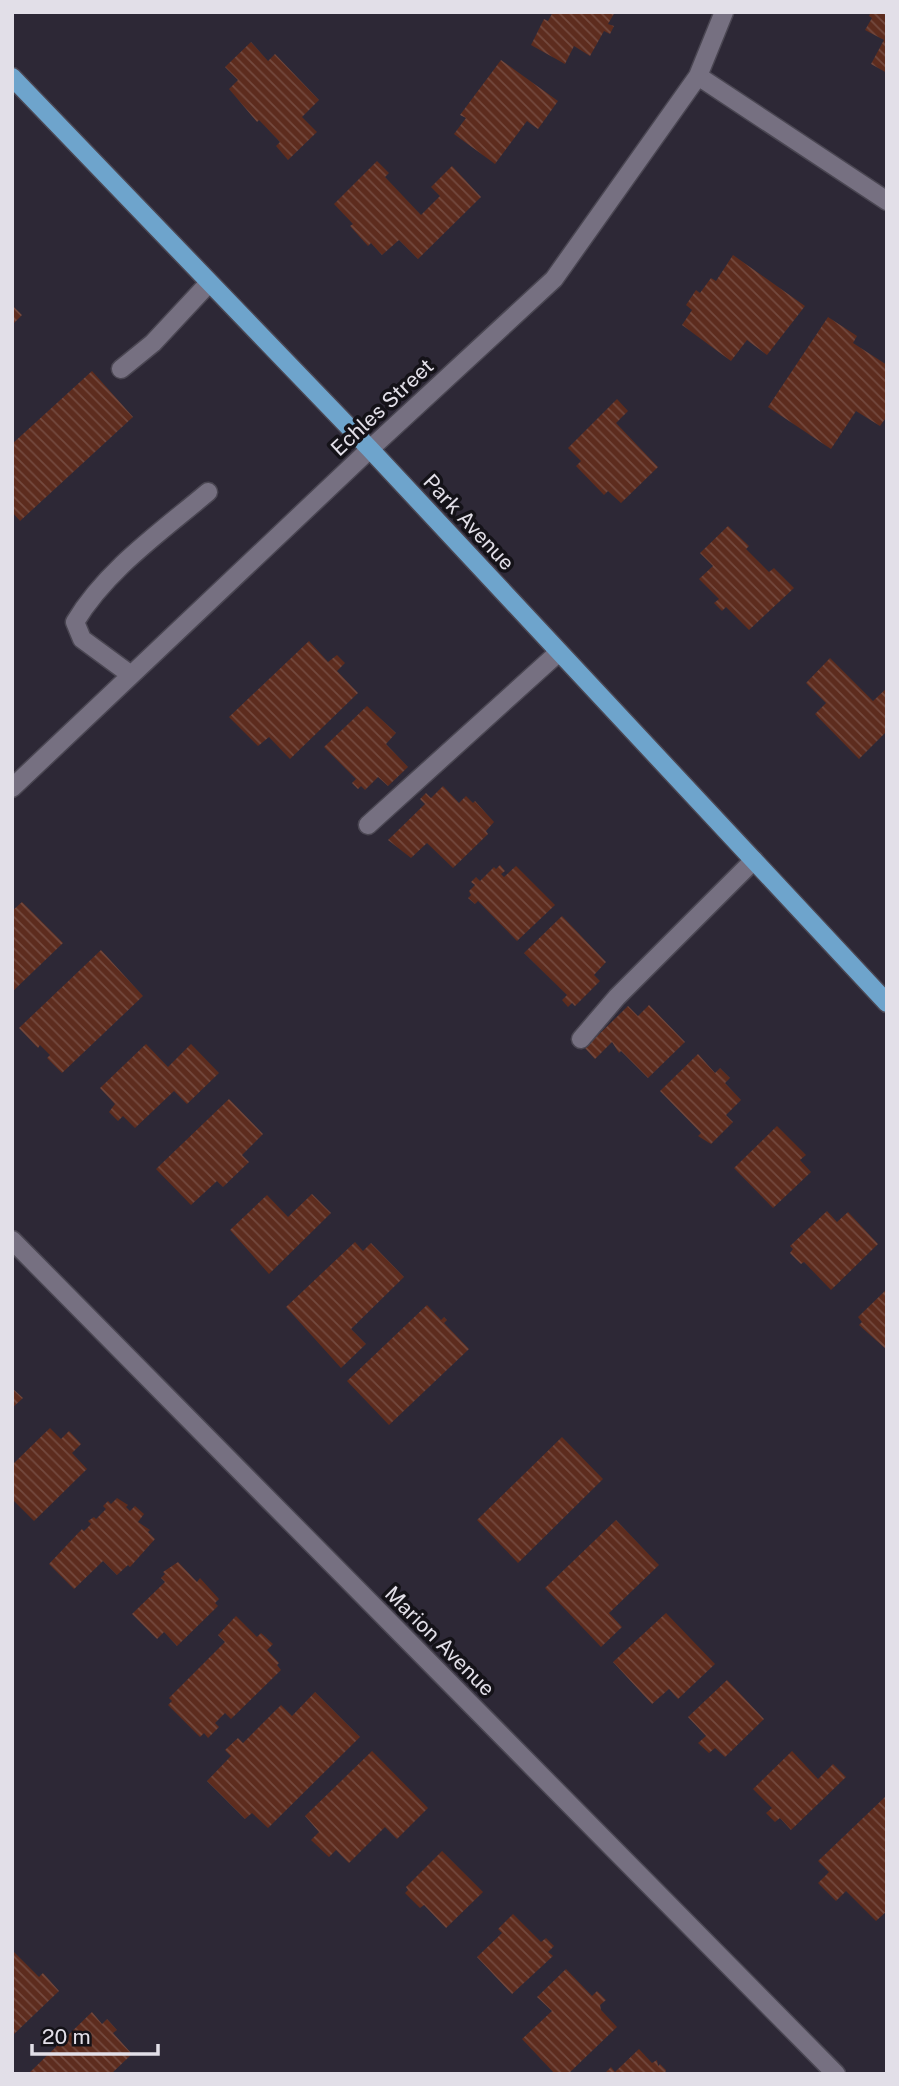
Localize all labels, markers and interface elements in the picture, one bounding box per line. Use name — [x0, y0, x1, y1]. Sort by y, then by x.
street label: Echles Street — [326, 353, 438, 461]
street label: Park Avenue — [418, 469, 520, 575]
street label: Marion Avenue — [380, 1581, 500, 1701]
scale bar — [32, 2012, 158, 2056]
text: 20 m — [42, 2024, 91, 2049]

